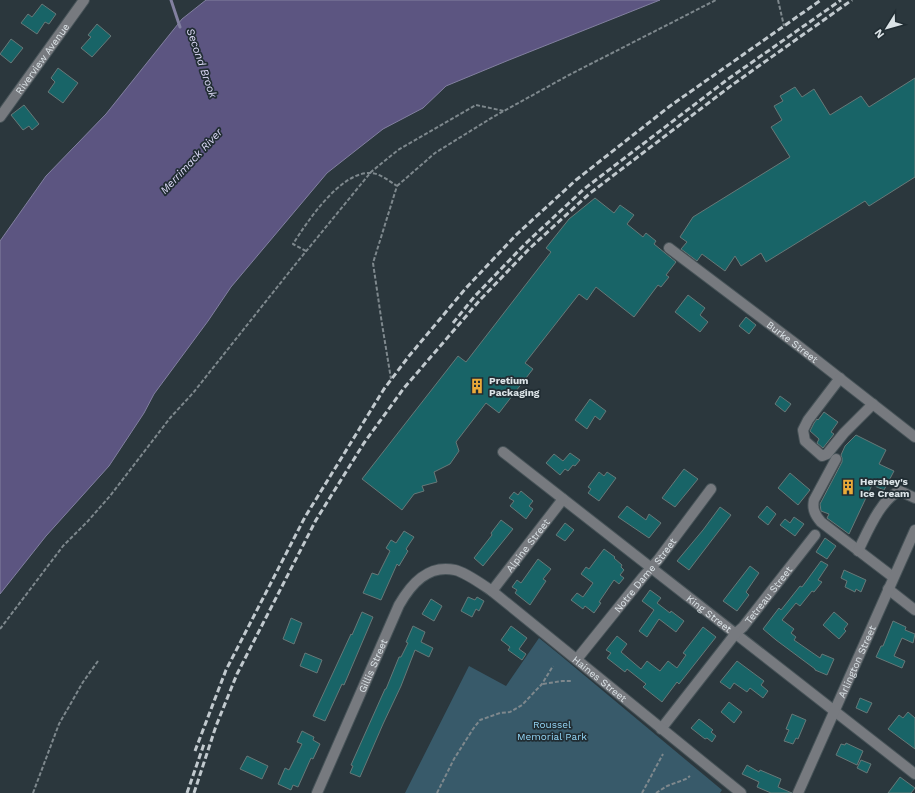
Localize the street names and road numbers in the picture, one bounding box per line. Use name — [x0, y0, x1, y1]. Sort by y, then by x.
street label: Riverview Avenue — [13, 21, 72, 96]
street label: Burke Street — [764, 319, 821, 366]
street label: Alpine Street — [504, 516, 552, 574]
street label: Notre Dame Street — [612, 535, 679, 615]
street label: Tetreau Street — [743, 564, 795, 626]
street label: King Street — [684, 593, 735, 635]
street label: Arlington Street — [836, 623, 878, 699]
street label: Gillis Street — [356, 636, 390, 694]
street label: Haines Street — [570, 654, 629, 705]

